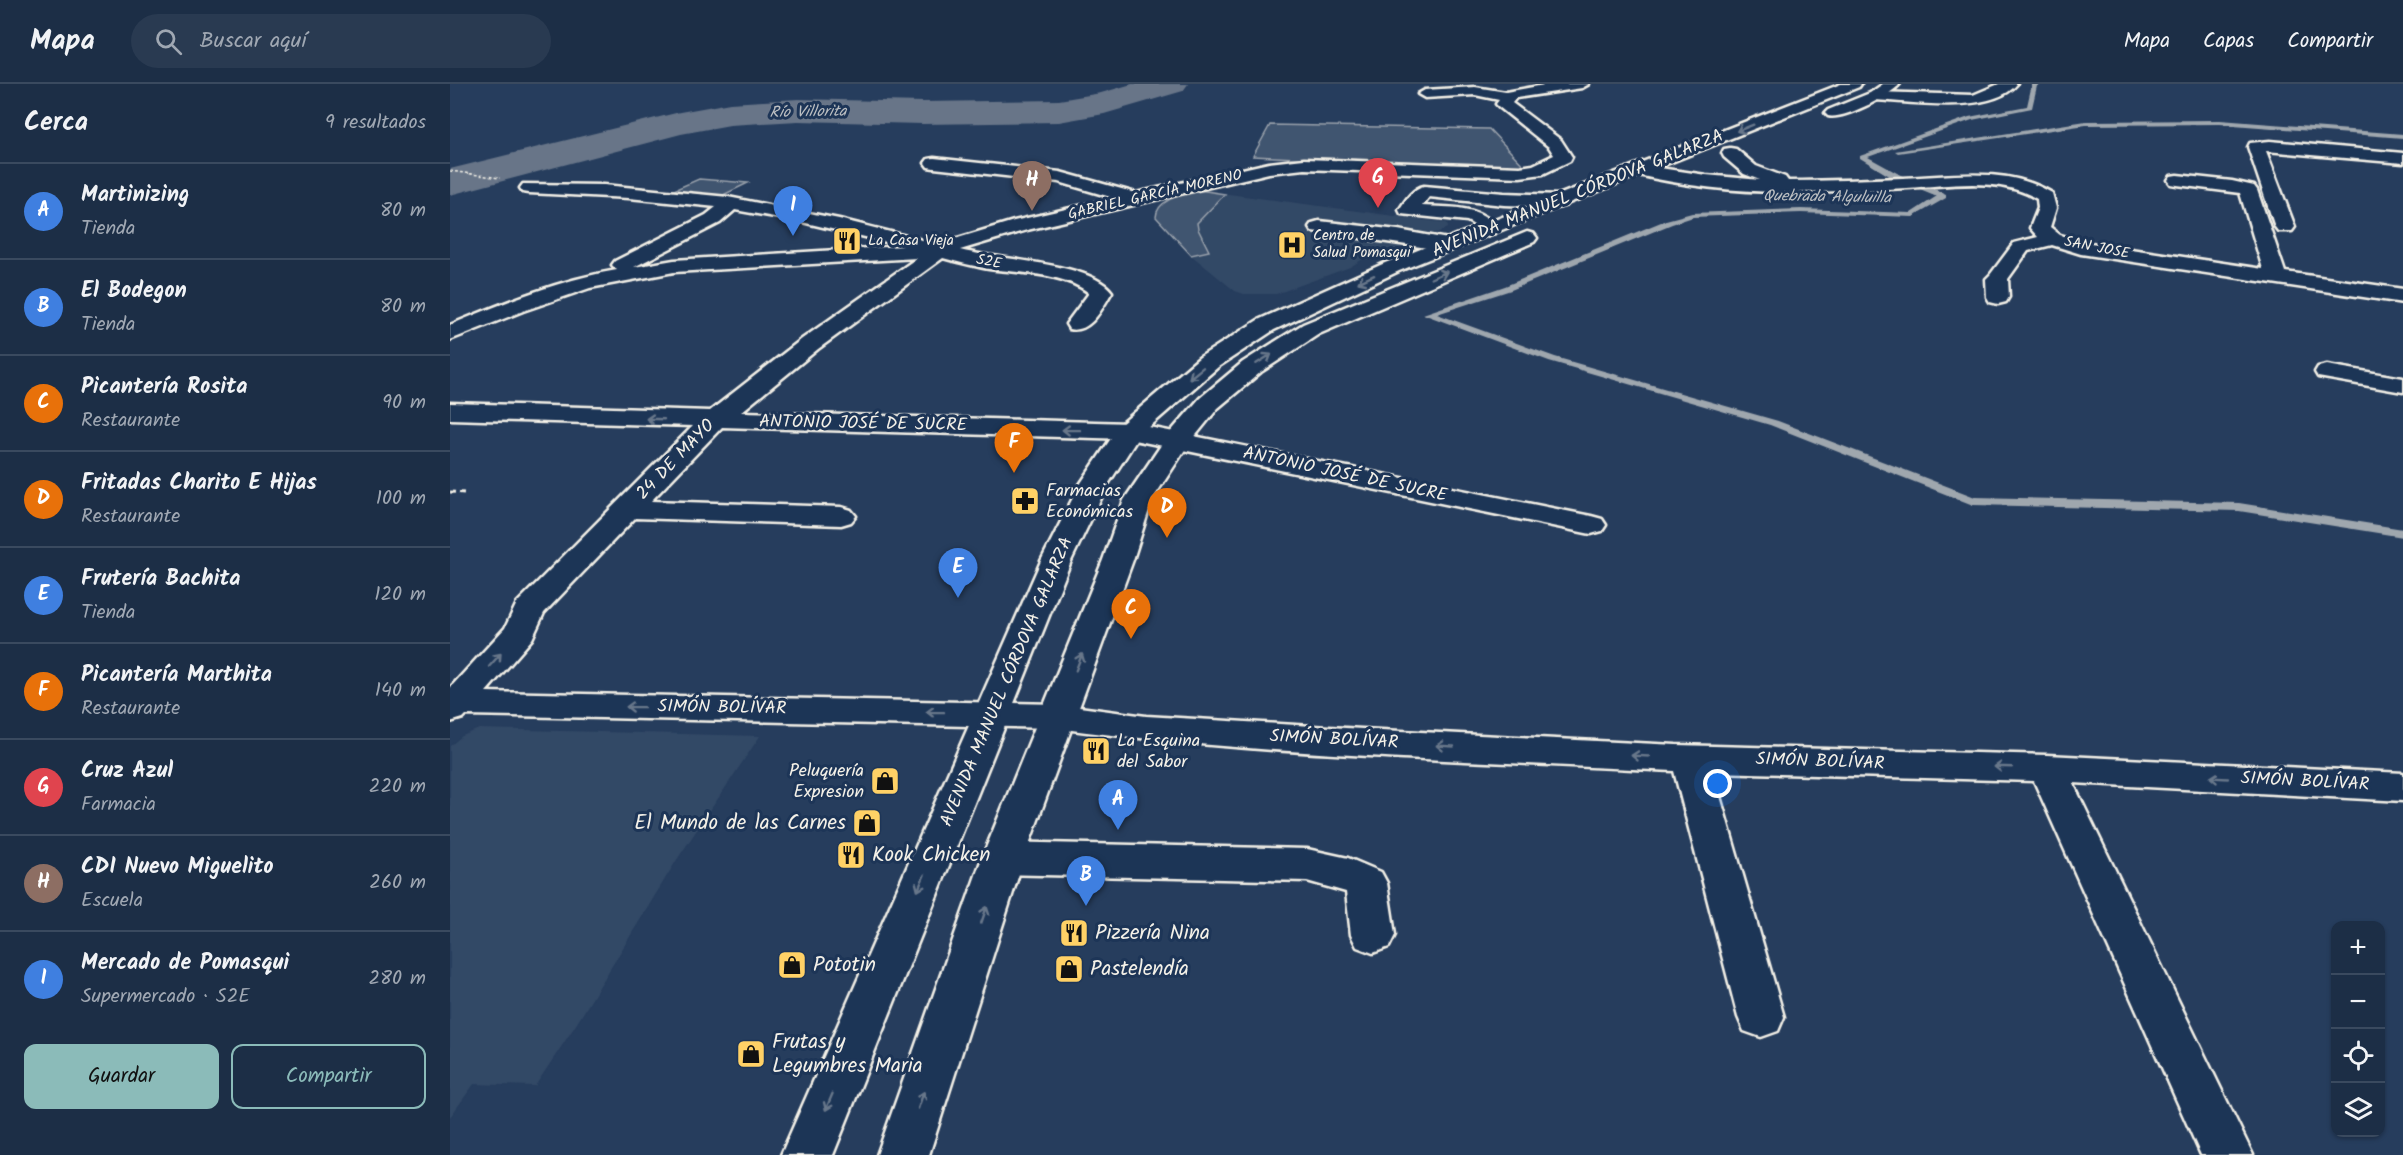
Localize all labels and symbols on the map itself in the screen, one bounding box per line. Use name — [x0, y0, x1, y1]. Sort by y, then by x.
water label: Río Villorita — [769, 99, 848, 125]
street label: AVENIDA MANUEL CÓRDOVA GALARZA — [1428, 122, 1728, 266]
one-way arrow — [1737, 123, 1755, 134]
pin: G — [1358, 158, 1398, 208]
pin: H — [1012, 162, 1052, 211]
street label: GABRIEL GARCÍA MORENO — [1066, 163, 1244, 227]
water label: Quebrada Alguluilla — [1763, 183, 1893, 211]
pin: I — [774, 186, 812, 236]
place label: Centro de Salud Pomasqui — [1313, 224, 1412, 265]
restaurant icon: La Casa Vieja — [831, 225, 863, 257]
place label: La Casa Vieja — [868, 229, 954, 253]
hospital icon: Centro de Salud Pomasqui — [1276, 229, 1308, 261]
street label: SAN JOSE — [2062, 230, 2133, 266]
street label: S2E — [974, 248, 1005, 276]
one-way arrow — [1429, 269, 1448, 280]
one-way arrow — [1357, 274, 1375, 286]
one-way arrow — [1255, 353, 1272, 365]
one-way arrow — [1188, 367, 1204, 380]
street label: ANTONIO JOSÉ DE SUCRE — [759, 408, 968, 440]
street label: 24 DE MAYO — [630, 413, 722, 507]
one-way arrow — [645, 413, 665, 424]
pin: F — [994, 424, 1034, 473]
one-way arrow — [1061, 424, 1081, 436]
street label: ANTONIO JOSÉ DE SUCRE — [1240, 439, 1450, 511]
place label: Farmacias Económicas — [1046, 477, 1133, 527]
pharmacy icon: Farmacias Económicas — [1009, 485, 1041, 517]
pin: D — [1148, 488, 1186, 538]
street label: AVENIDA MANUEL CÓRDOVA GALARZA — [936, 534, 1078, 830]
pin: E — [938, 548, 978, 598]
pin: C — [1112, 590, 1150, 639]
one-way arrow — [488, 653, 502, 668]
one-way arrow — [1074, 653, 1085, 671]
street label: SIMÓN BOLÍVAR — [657, 692, 787, 724]
one-way arrow — [625, 701, 645, 713]
one-way arrow — [925, 707, 945, 718]
street label: SIMÓN BOLÍVAR — [1269, 722, 1399, 758]
place label: La Esquina del Sabor — [1117, 727, 1200, 777]
restaurant icon: La Esquina del Sabor — [1080, 735, 1112, 767]
one-way arrow — [1436, 741, 1456, 752]
street label: SIMÓN BOLÍVAR — [1755, 745, 1885, 779]
one-way arrow — [1631, 751, 1651, 762]
place label: Peluquería Expresion — [789, 757, 864, 807]
one-way arrow — [1994, 761, 2014, 773]
street label: SIMÓN BOLÍVAR — [2240, 764, 2370, 800]
shop icon: Peluquería Expresion — [869, 765, 901, 797]
your location — [1703, 769, 1732, 798]
one-way arrow — [2209, 772, 2229, 783]
pin: A — [1098, 780, 1138, 830]
place label: El Mundo de las Carnes — [634, 807, 846, 840]
shop icon: El Mundo de las Carnes — [851, 807, 883, 839]
restaurant icon: Kook Chicken — [835, 839, 867, 871]
place label: Kook Chicken — [872, 839, 990, 872]
pin: B — [1066, 856, 1106, 906]
one-way arrow — [915, 874, 927, 892]
one-way arrow — [979, 906, 990, 925]
restaurant icon: Pizzería Nina — [1058, 917, 1090, 949]
place label: Pizzería Nina — [1095, 917, 1210, 950]
shop icon: Pototin — [776, 949, 808, 981]
place label: Pototin — [813, 949, 876, 982]
shop icon: Pastelendía — [1053, 953, 1085, 985]
place label: Pastelendía — [1090, 953, 1189, 986]
place label: Frutas y Legumbres Maria — [772, 1026, 923, 1083]
shop icon: Frutas y Legumbres Maria — [735, 1038, 767, 1070]
one-way arrow — [917, 1091, 928, 1110]
one-way arrow — [823, 1092, 834, 1110]

